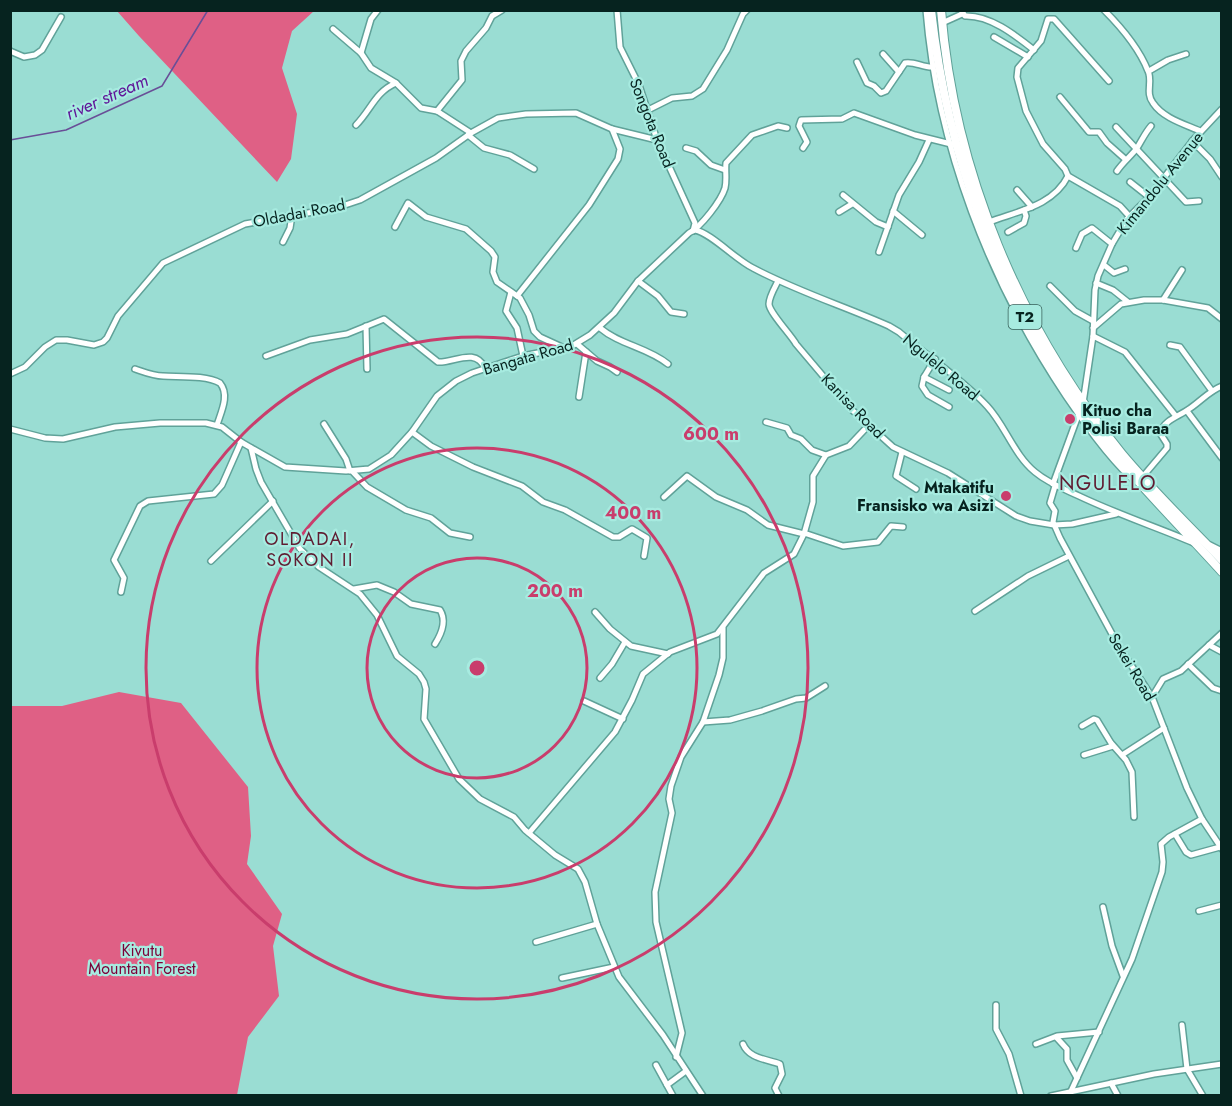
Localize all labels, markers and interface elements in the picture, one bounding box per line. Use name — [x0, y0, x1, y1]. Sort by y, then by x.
water label: river stream — [62, 67, 152, 127]
street label: Songota Road — [624, 75, 680, 171]
street label: Kimandolu Avenue — [1111, 127, 1209, 239]
street label: Oldadai Road — [251, 193, 347, 233]
road number: T2 — [1008, 305, 1042, 329]
street label: Ngulelo Road — [898, 328, 984, 406]
street label: Bangata Road — [480, 333, 576, 381]
street label: Kanisa Road — [816, 368, 890, 444]
place label: Kituo cha Polisi Baraa — [1082, 399, 1169, 440]
marker: Kituo cha Polisi Baraa — [1063, 412, 1077, 426]
text: 600 m — [683, 421, 739, 447]
district label: NGULELO — [1059, 469, 1157, 498]
place label: Mtakatifu Fransisko wa Asizi — [857, 476, 994, 517]
marker: Mtakatifu Fransisko wa Asizi — [999, 489, 1013, 503]
text: 400 m — [605, 500, 661, 526]
district label: OLDADAI, SOKON II — [264, 526, 356, 573]
text: 200 m — [527, 578, 583, 604]
street label: Sekei Road — [1103, 629, 1161, 705]
centre of rings — [467, 658, 487, 678]
park label: Kivutu Mountain Forest — [88, 939, 196, 980]

